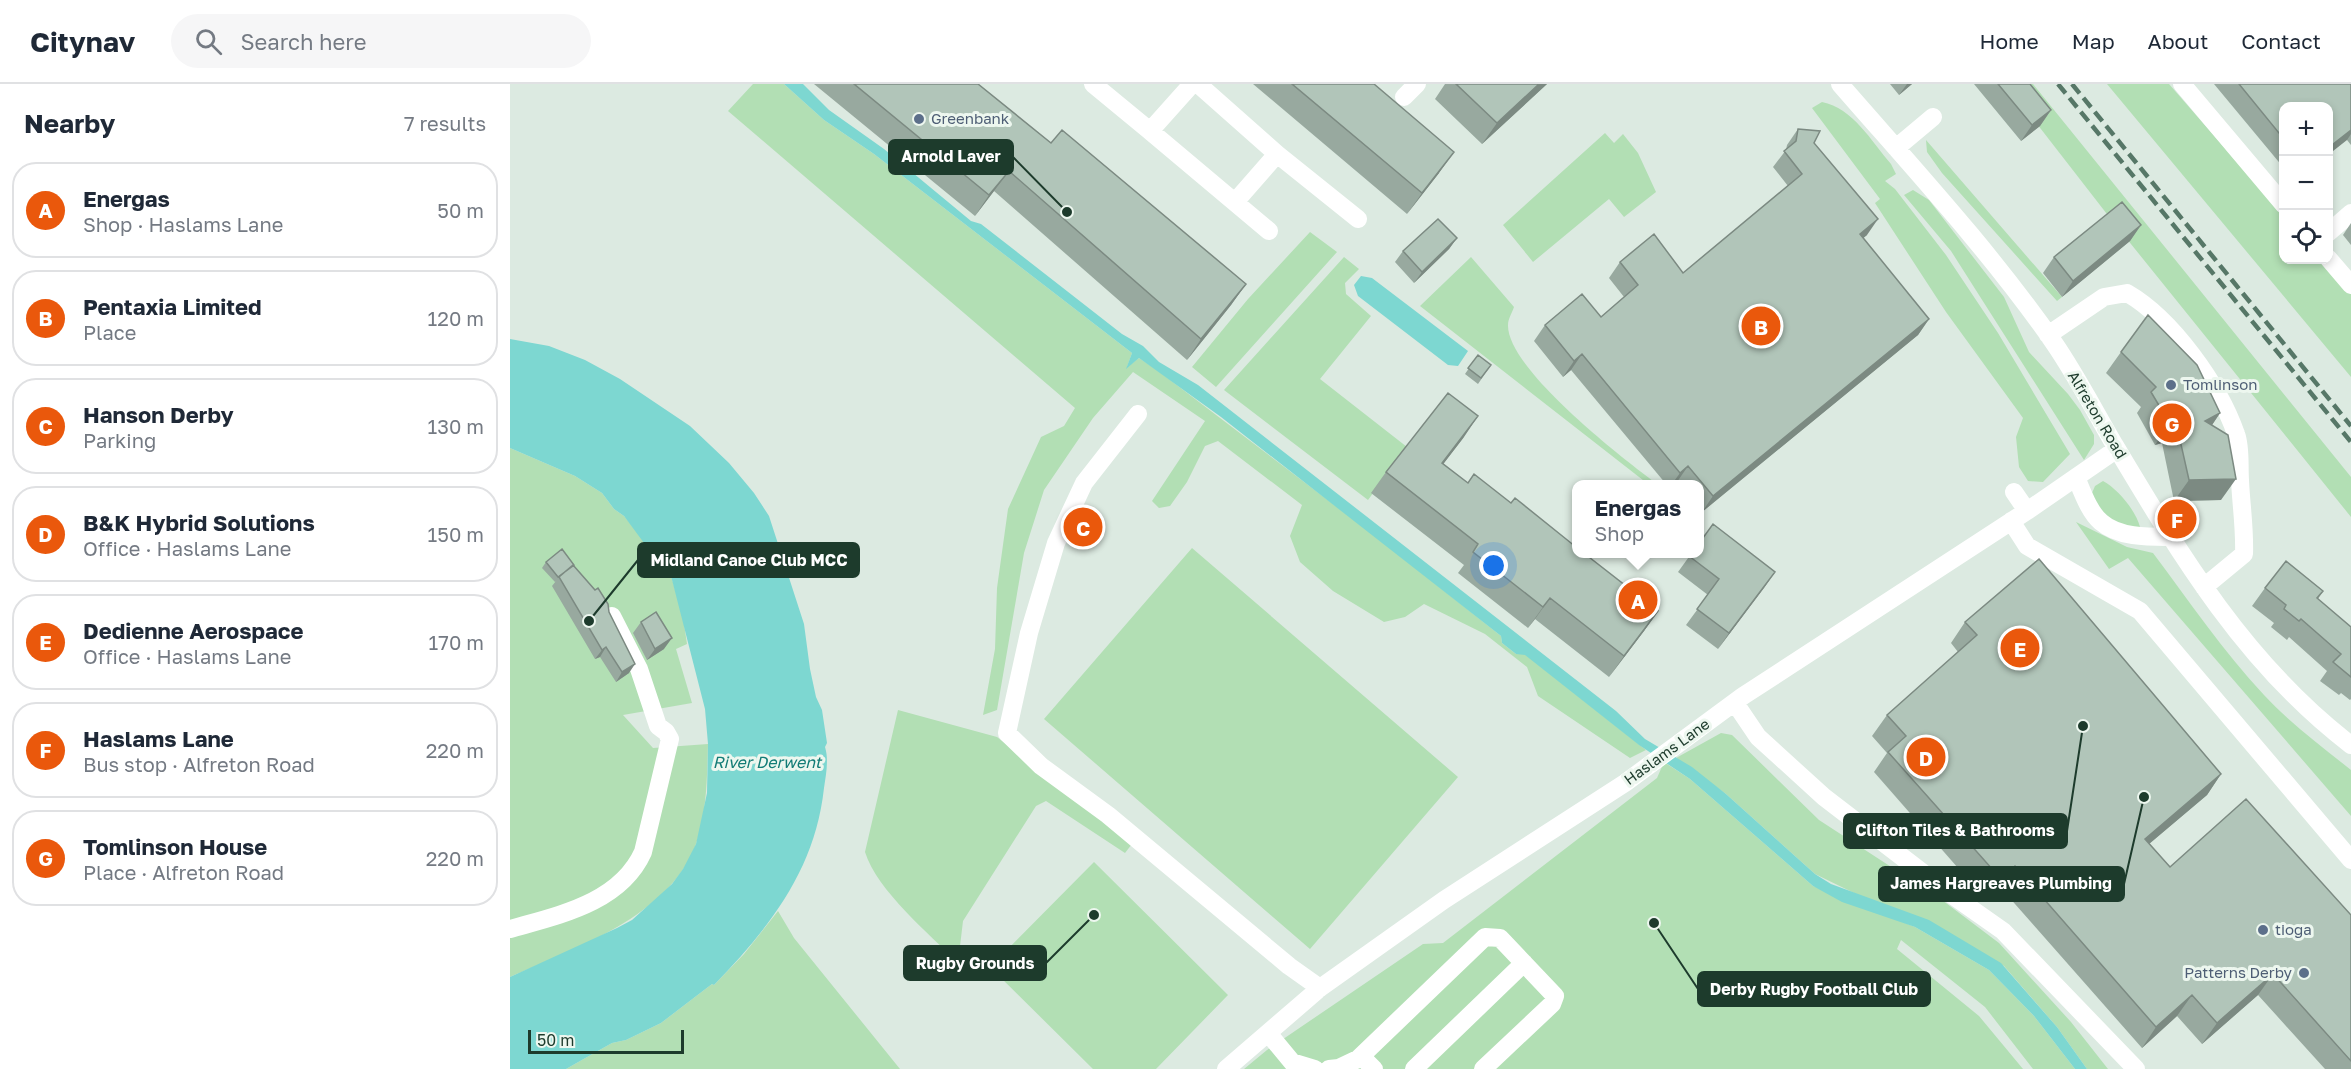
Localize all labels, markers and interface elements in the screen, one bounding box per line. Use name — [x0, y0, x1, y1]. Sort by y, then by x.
search box — [171, 14, 591, 68]
text: Citynav — [30, 25, 135, 58]
icon: search — [192, 25, 225, 58]
text: Search here — [240, 28, 366, 55]
text: Home — [1979, 28, 2039, 54]
text: Map — [2072, 28, 2115, 54]
text: About — [2148, 28, 2208, 54]
text: Contact — [2241, 28, 2321, 54]
map controls — [2279, 102, 2333, 264]
button: + — [2279, 102, 2333, 156]
text: Nearby — [24, 108, 115, 139]
place label: Greenbank — [931, 109, 1010, 127]
text: 7 results — [404, 111, 486, 135]
marker: Greenbank — [912, 112, 926, 126]
callout: Arnold Laver — [889, 140, 1013, 174]
text: Arnold Laver — [901, 146, 1001, 166]
button: − — [2279, 156, 2333, 210]
text: Energas — [83, 185, 170, 212]
text: A — [38, 198, 53, 222]
text: 50 m — [437, 198, 484, 222]
button: locate — [2279, 210, 2333, 264]
text: Shop · Haslams Lane — [83, 212, 283, 236]
text: Pentaxia Limited — [83, 293, 262, 320]
pin: B — [1742, 304, 1780, 348]
text: B — [38, 306, 53, 330]
text: 120 m — [428, 306, 484, 330]
text: Place — [83, 320, 136, 344]
street label: Alfreton Road — [2065, 367, 2131, 461]
place label: Tomlinson — [2183, 375, 2257, 393]
marker: Tomlinson — [2164, 378, 2178, 392]
pin: G — [2152, 400, 2192, 446]
text: Hanson Derby — [83, 401, 234, 428]
text: C — [38, 414, 53, 438]
text: 130 m — [428, 414, 484, 438]
text: Parking — [83, 428, 156, 452]
popup — [1572, 480, 1704, 558]
text: Energas — [1595, 494, 1681, 521]
pin: F — [2158, 496, 2196, 542]
pin: C — [1064, 504, 1102, 550]
text: B&K Hybrid Solutions — [83, 509, 315, 536]
text: Shop — [1595, 521, 1644, 545]
text: D — [38, 522, 53, 546]
text: 150 m — [428, 522, 484, 546]
text: Office · Haslams Lane — [83, 536, 291, 560]
callout: Midland Canoe Club MCC — [638, 543, 859, 577]
text: Midland Canoe Club MCC — [650, 550, 848, 570]
your location — [1479, 551, 1508, 580]
pin: A — [1618, 578, 1658, 622]
text: Dedienne Aerospace — [83, 617, 303, 644]
pin: E — [2000, 626, 2040, 670]
text: E — [39, 630, 52, 654]
text: 170 m — [429, 630, 484, 654]
text: Office · Haslams Lane — [83, 644, 291, 668]
street label: Haslams Lane — [1620, 714, 1713, 788]
text: Haslams Lane — [83, 725, 234, 752]
pin: D — [1906, 734, 1946, 780]
text: F — [40, 738, 51, 762]
text: 220 m — [426, 738, 484, 762]
text: Bus stop · Alfreton Road — [83, 752, 315, 776]
water label: River Derwent — [713, 752, 823, 772]
callout: Clifton Tiles & Bathrooms — [1844, 814, 2067, 848]
text: Clifton Tiles & Bathrooms — [1855, 820, 2055, 840]
text: Tomlinson House — [83, 833, 267, 860]
text: G — [38, 846, 53, 870]
text: 220 m — [426, 846, 484, 870]
text: Place · Alfreton Road — [83, 860, 284, 884]
callout: James Hargreaves Plumbing — [1879, 867, 2124, 901]
text: James Hargreaves Plumbing — [1890, 873, 2112, 893]
place label: tioga — [2275, 920, 2312, 938]
marker: tioga — [2256, 923, 2270, 937]
callout: Rugby Grounds — [904, 946, 1046, 980]
text: Rugby Grounds — [916, 953, 1034, 973]
place label: Patterns Derby — [2184, 963, 2293, 981]
marker: Patterns Derby — [2297, 966, 2311, 980]
callout: Derby Rugby Football Club — [1698, 972, 1930, 1006]
text: Derby Rugby Football Club — [1710, 979, 1918, 999]
scale bar — [528, 1027, 684, 1054]
text: 50 m — [537, 1030, 574, 1050]

